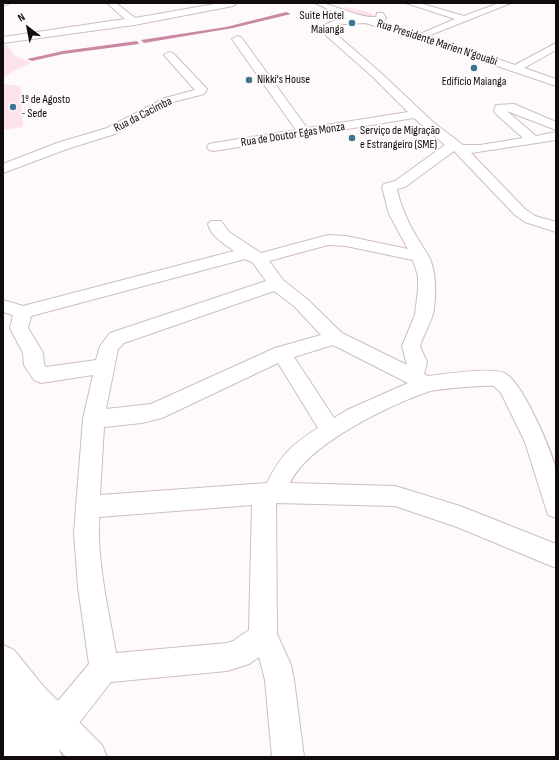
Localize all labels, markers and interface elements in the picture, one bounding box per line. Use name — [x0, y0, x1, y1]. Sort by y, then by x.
north arrow — [8, 8, 48, 48]
place label: Suite Hotel Maianga — [300, 9, 344, 37]
text: N — [15, 10, 27, 24]
street label: Rua Presidente Marien N'gouabi — [375, 17, 499, 69]
marker: Suite Hotel Maianga — [347, 18, 357, 28]
marker: Edifício Maianga — [469, 63, 479, 73]
place label: Nikki's House — [257, 73, 310, 87]
marker: Nikki's House — [244, 75, 254, 85]
place label: Edifício Maianga — [442, 75, 506, 89]
place label: 1º de Agosto - Sede — [21, 93, 70, 121]
street label: Rua da Cacimba — [112, 94, 174, 136]
marker: 1º de Agosto - Sede — [8, 102, 18, 112]
street label: Rua de Doutor Egas Monza — [240, 120, 346, 150]
place label: Serviço de Migração e Estrangeiro (SME) — [360, 124, 440, 152]
marker: Serviço de Migração e Estrangeiro (SME) — [347, 133, 357, 143]

